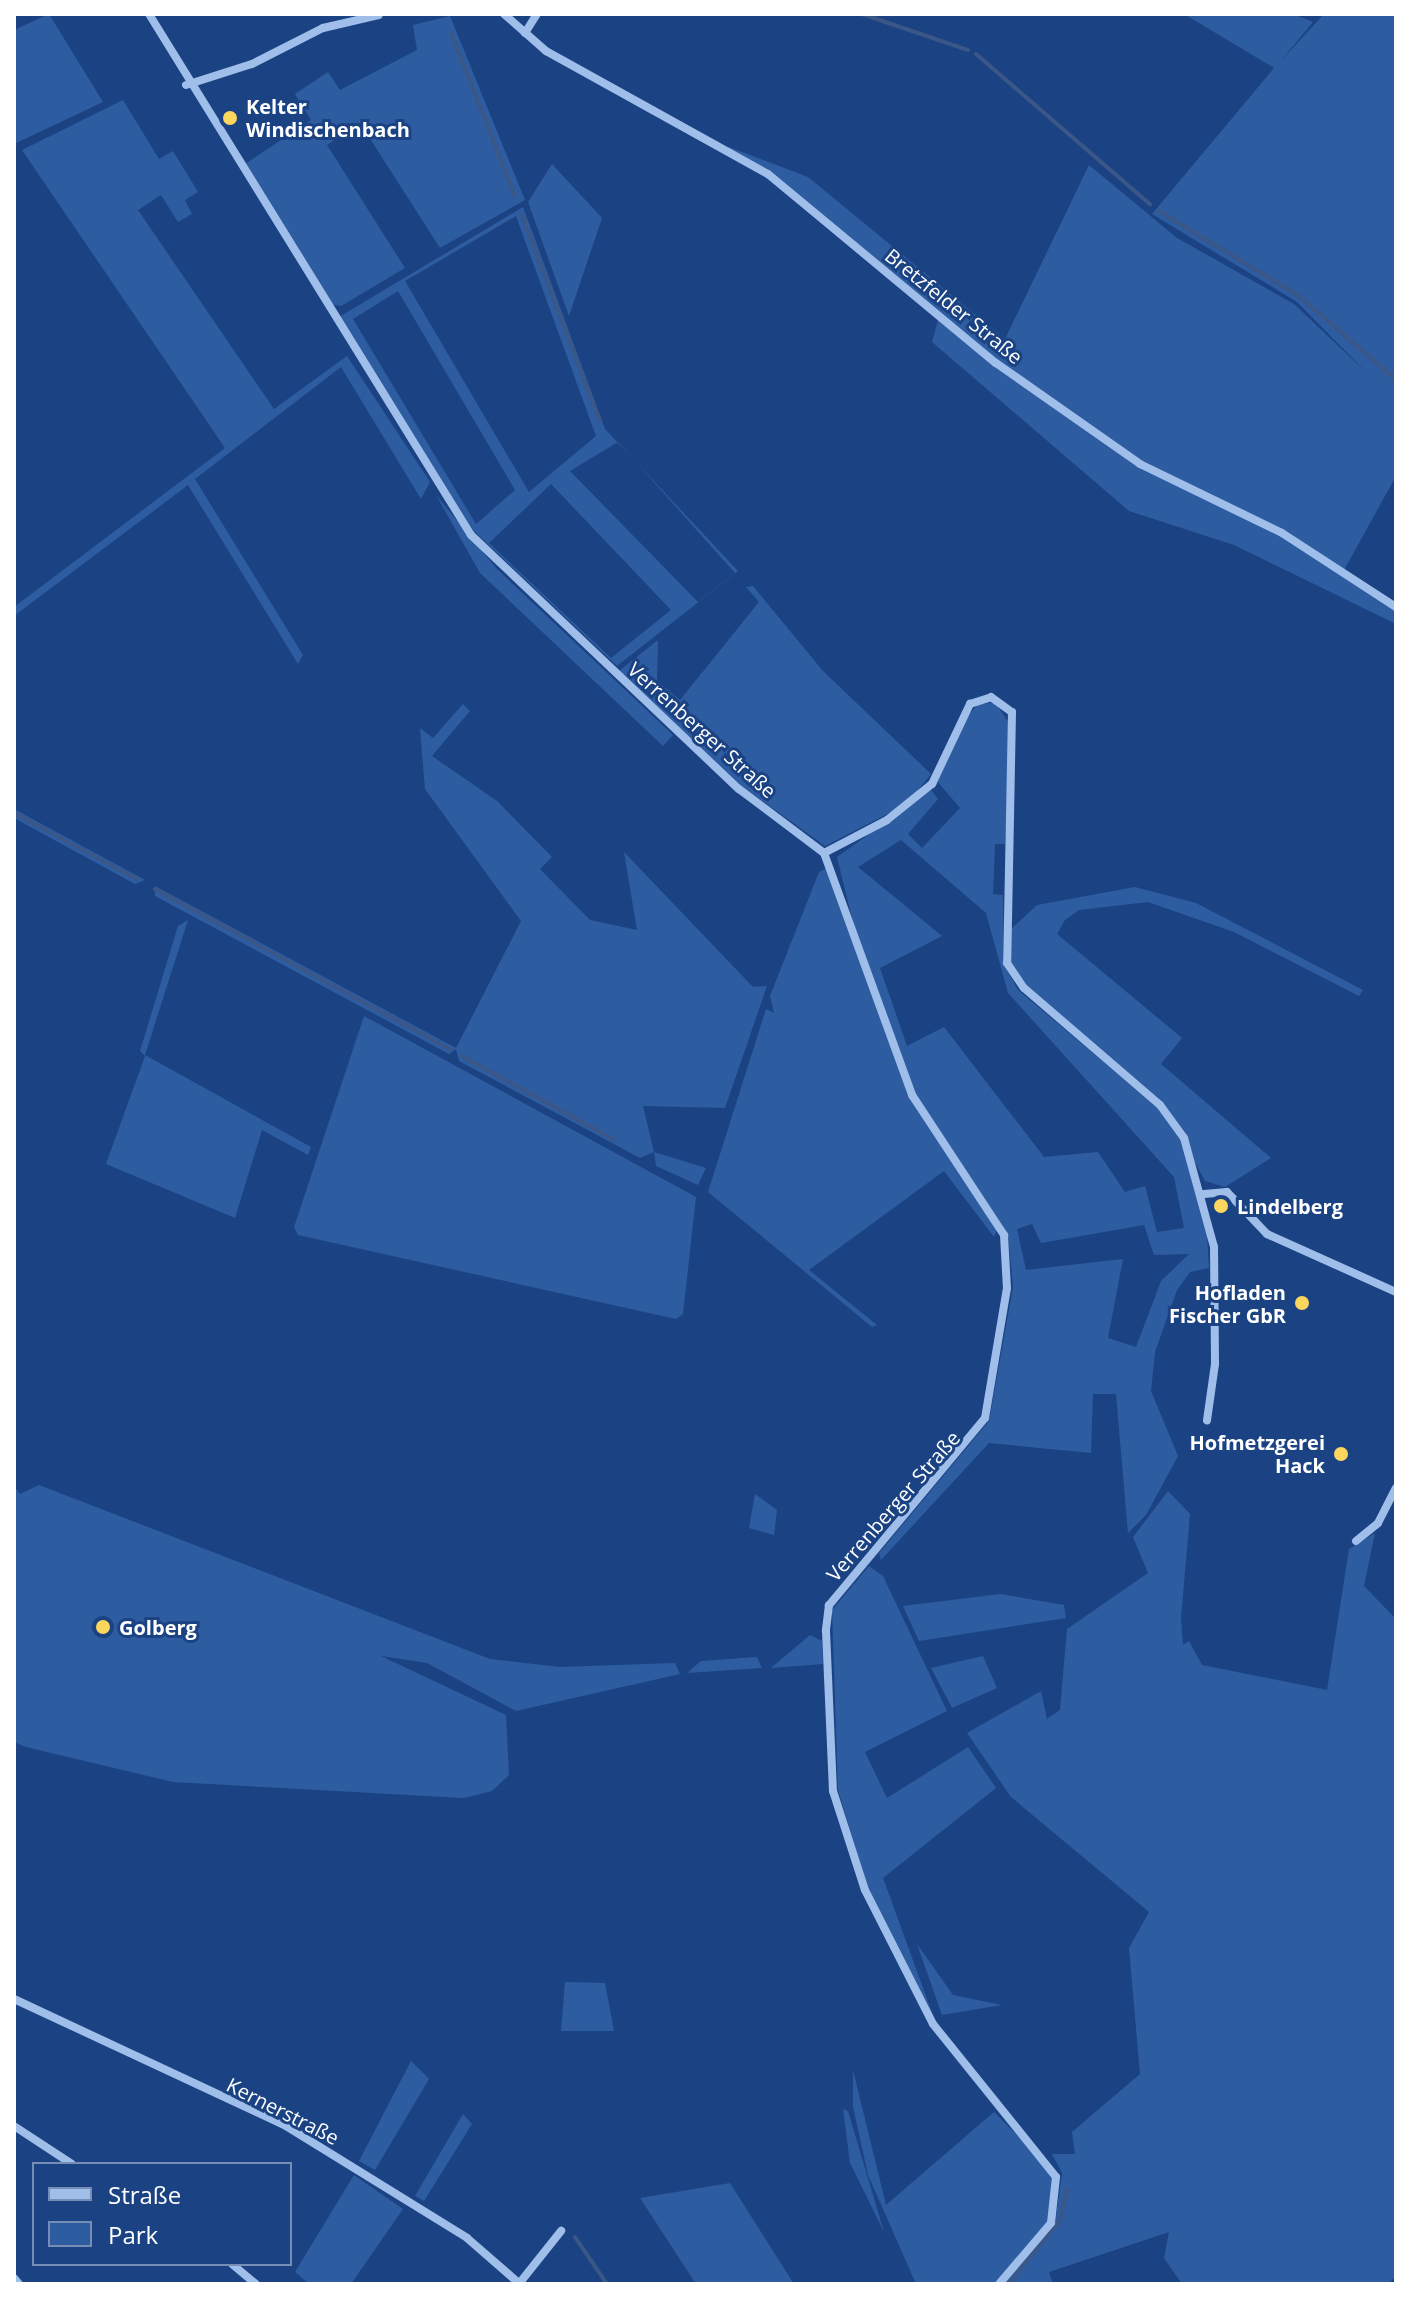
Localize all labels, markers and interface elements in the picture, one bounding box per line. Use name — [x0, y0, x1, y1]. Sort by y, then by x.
place label: Kelter Windischenbach — [246, 94, 410, 141]
marker: Kelter Windischenbach — [221, 109, 239, 127]
street label: Bretzfelder Straße — [880, 243, 1028, 369]
street label: Verrenberger Straße — [623, 657, 781, 803]
place label: Lindelberg — [1237, 1194, 1343, 1218]
marker: Lindelberg — [1212, 1197, 1230, 1215]
place label: Hofladen Fischer GbR — [1169, 1280, 1286, 1327]
marker: Hofladen Fischer GbR — [1293, 1294, 1311, 1312]
street label: Verrenberger Straße — [821, 1426, 965, 1586]
place label: Hofmetzgerei Hack — [1190, 1430, 1325, 1477]
marker: Hofmetzgerei Hack — [1332, 1445, 1350, 1463]
place label: Golberg — [119, 1615, 197, 1639]
marker: Golberg — [94, 1618, 112, 1636]
street label: Kernerstraße — [223, 2072, 343, 2150]
legend — [32, 2162, 292, 2266]
text: Straße — [108, 2178, 181, 2211]
text: Park — [108, 2218, 158, 2251]

